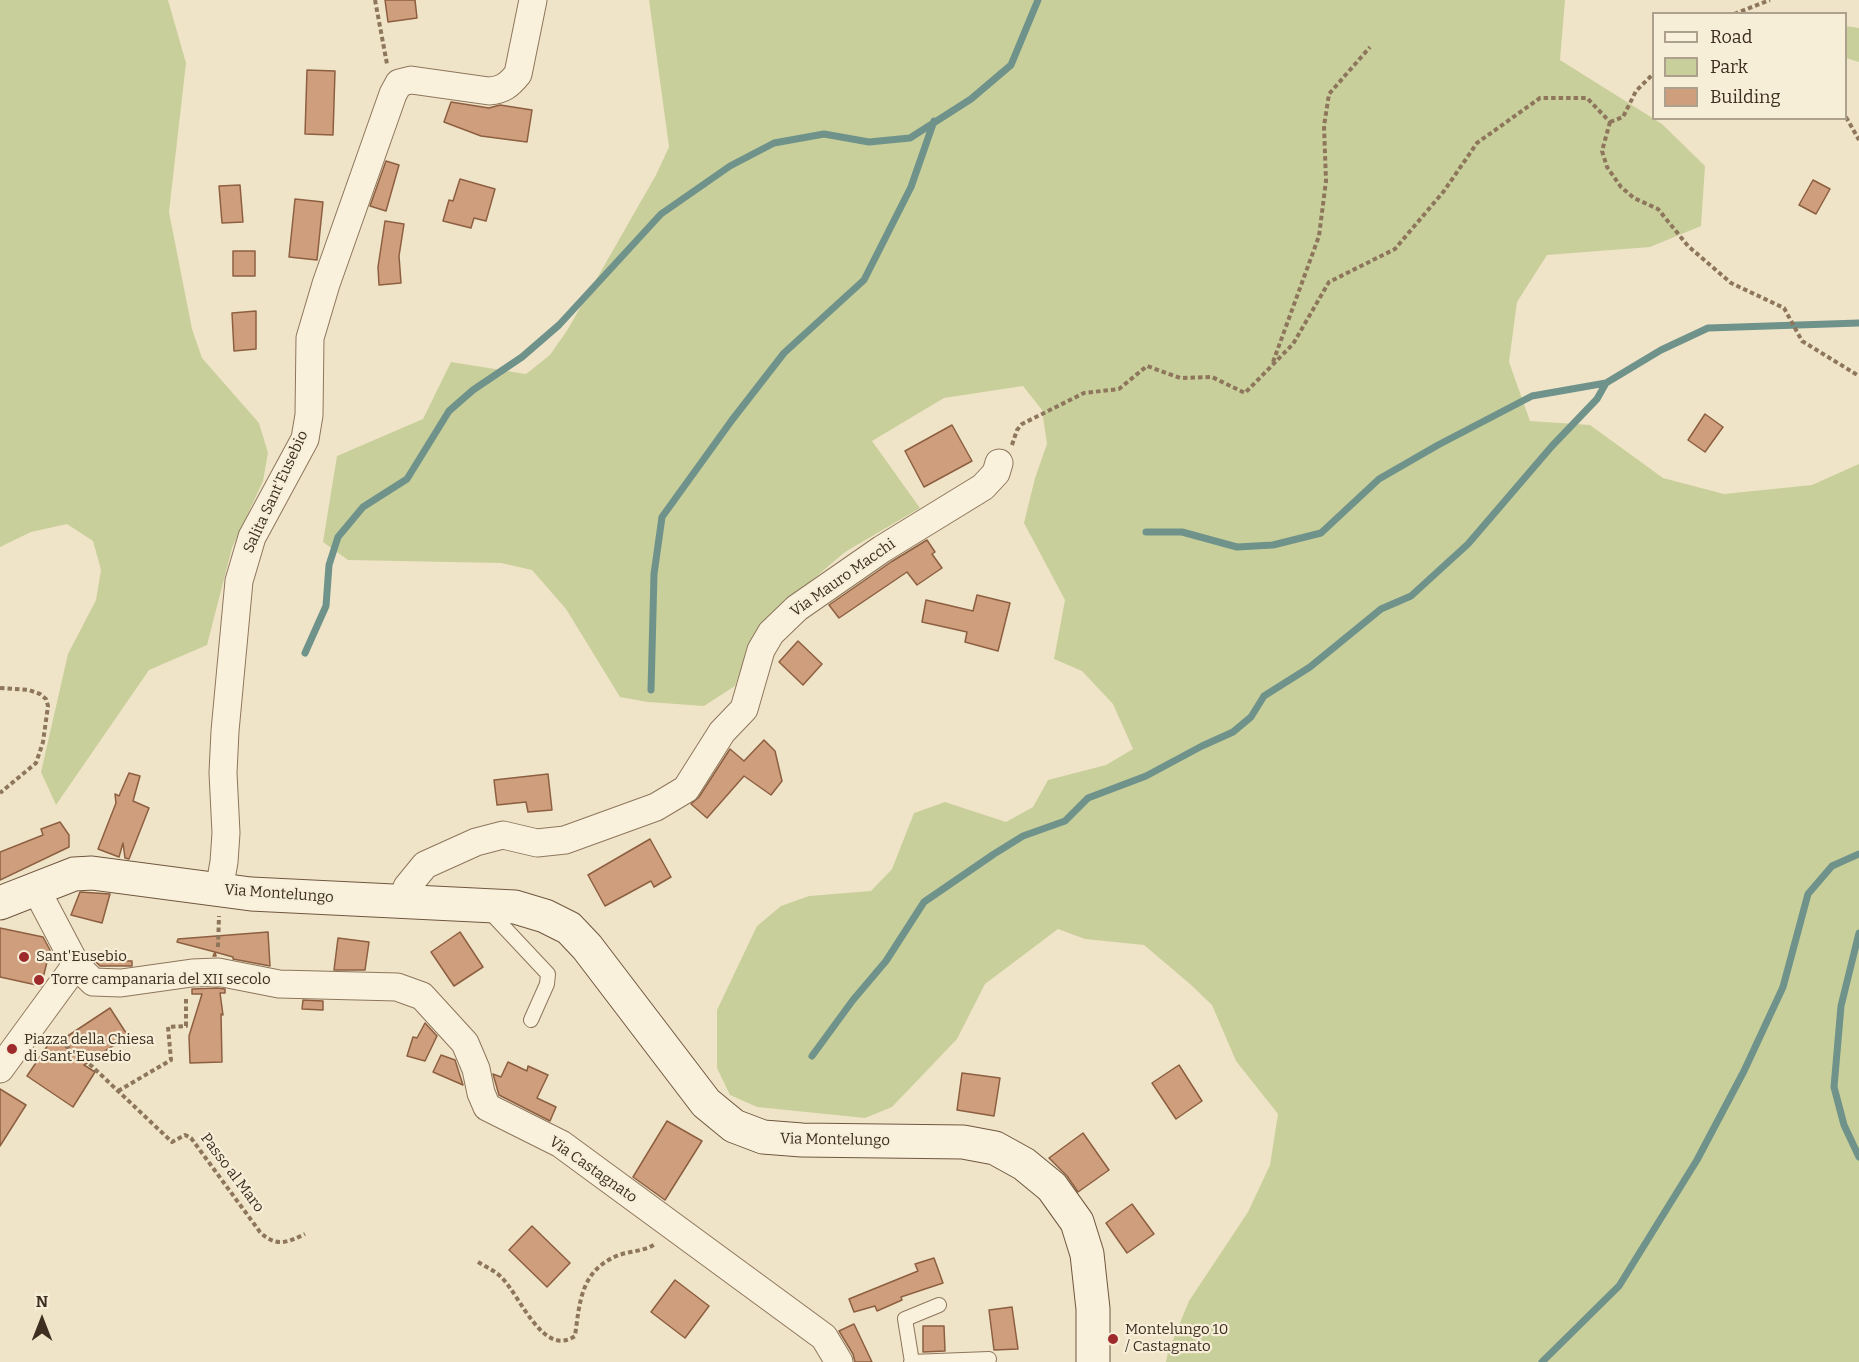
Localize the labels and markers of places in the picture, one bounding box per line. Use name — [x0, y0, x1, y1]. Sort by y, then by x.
place label: Sant'Eusebio — [36, 948, 127, 966]
marker: Sant'Eusebio — [17, 950, 31, 964]
place label: Torre campanaria del XII secolo — [51, 971, 271, 989]
marker: Torre campanaria del XII secolo — [32, 973, 46, 987]
place label: Piazza della Chiesa di Sant'Eusebio — [24, 1031, 154, 1066]
marker: Piazza della Chiesa di Sant'Eusebio — [5, 1042, 19, 1056]
place label: Montelungo 10 / Castagnato — [1125, 1321, 1228, 1356]
marker: Montelungo 10 / Castagnato — [1106, 1332, 1120, 1346]

